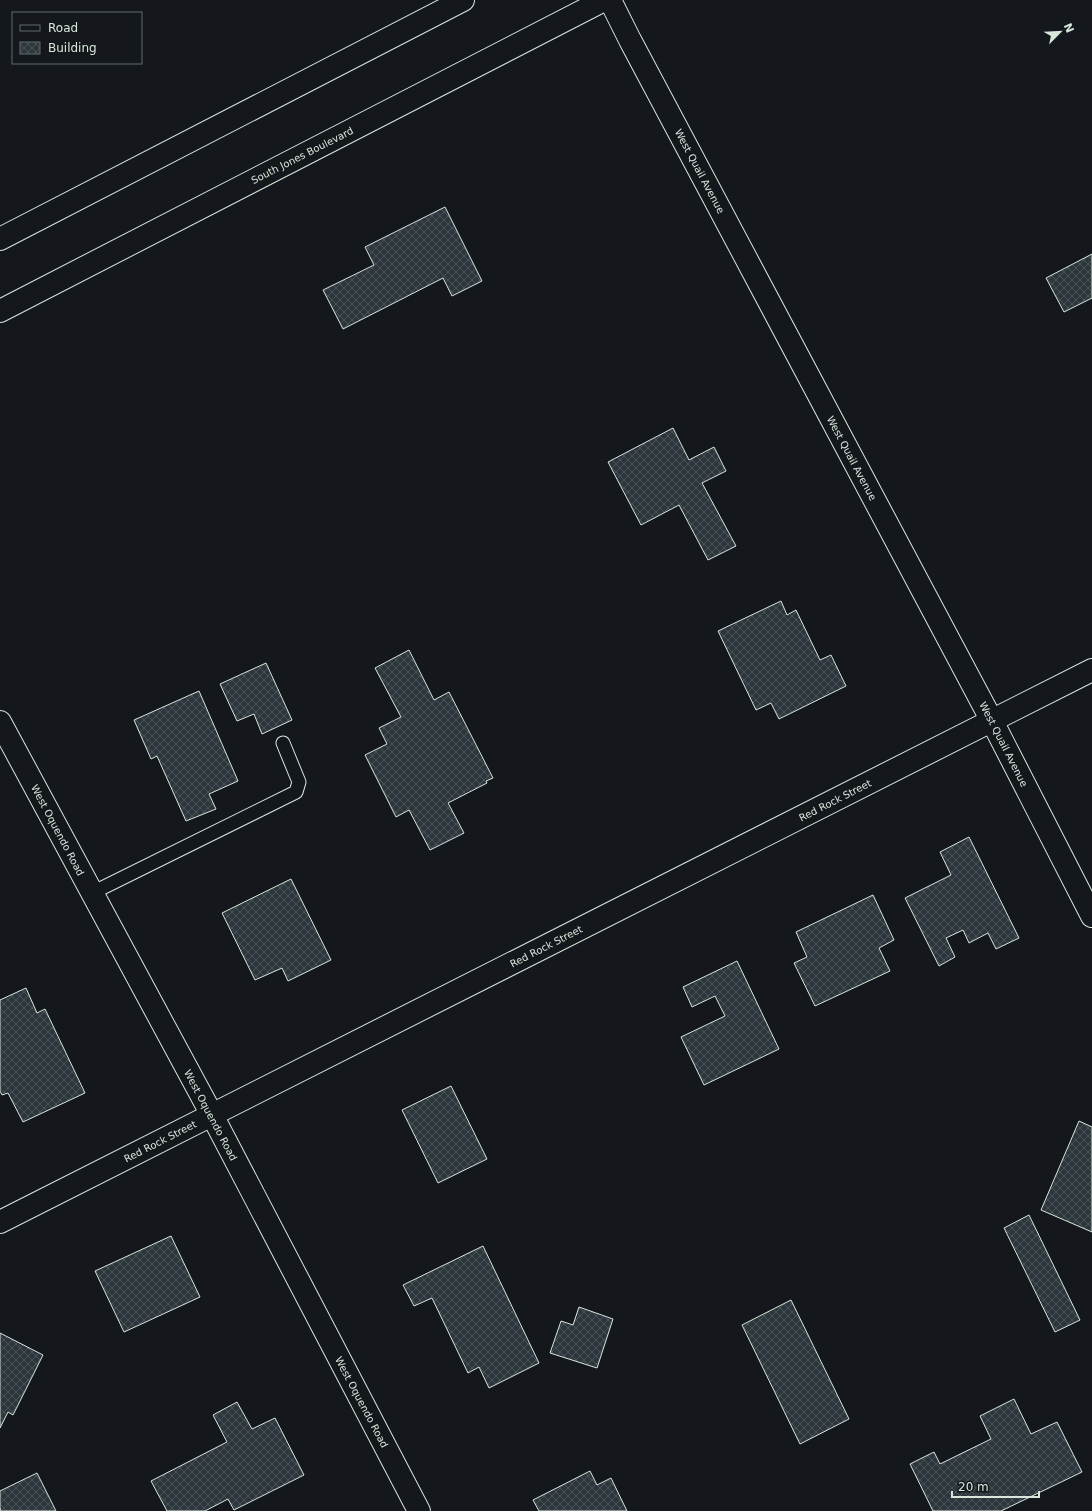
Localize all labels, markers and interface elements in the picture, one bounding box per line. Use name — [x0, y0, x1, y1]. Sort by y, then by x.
legend — [12, 12, 142, 64]
north arrow — [1040, 12, 1080, 52]
text: Road — [48, 21, 78, 35]
text: N — [1061, 21, 1076, 35]
text: Building — [48, 41, 97, 55]
street label: South Jones Boulevard — [249, 125, 355, 186]
street label: West Quail Avenue — [673, 127, 726, 215]
street label: West Quail Avenue — [825, 414, 878, 502]
street label: West Quail Avenue — [977, 700, 1030, 789]
street label: Red Rock Street — [797, 777, 873, 823]
street label: West Oquendo Road — [29, 783, 86, 878]
street label: Red Rock Street — [508, 923, 584, 969]
street label: West Oquendo Road — [182, 1068, 239, 1163]
street label: Red Rock Street — [122, 1118, 198, 1164]
street label: West Oquendo Road — [333, 1355, 390, 1450]
scale bar — [952, 1473, 1039, 1499]
text: 20 m — [958, 1480, 989, 1494]

